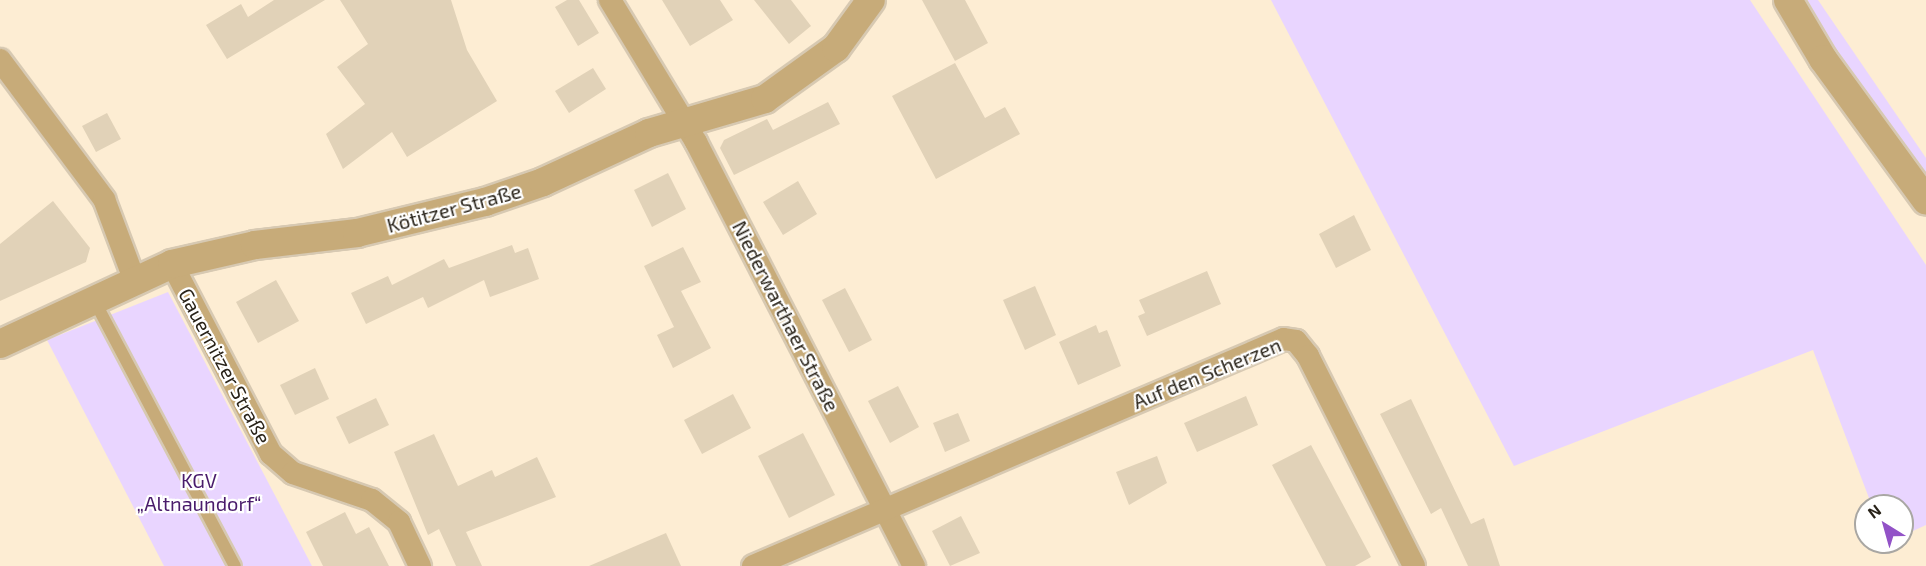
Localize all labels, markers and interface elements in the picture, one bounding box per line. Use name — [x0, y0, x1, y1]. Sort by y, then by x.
street label: Kötitzer Straße — [384, 178, 524, 238]
street label: Niederwarthaer Straße — [727, 217, 845, 415]
street label: Gauernitzer Straße — [174, 284, 276, 448]
street label: Auf den Scherzen — [1129, 332, 1285, 414]
park label: KGV „Altnaundorf“ — [137, 468, 261, 515]
north arrow — [1854, 494, 1914, 554]
text: N — [1864, 500, 1884, 522]

